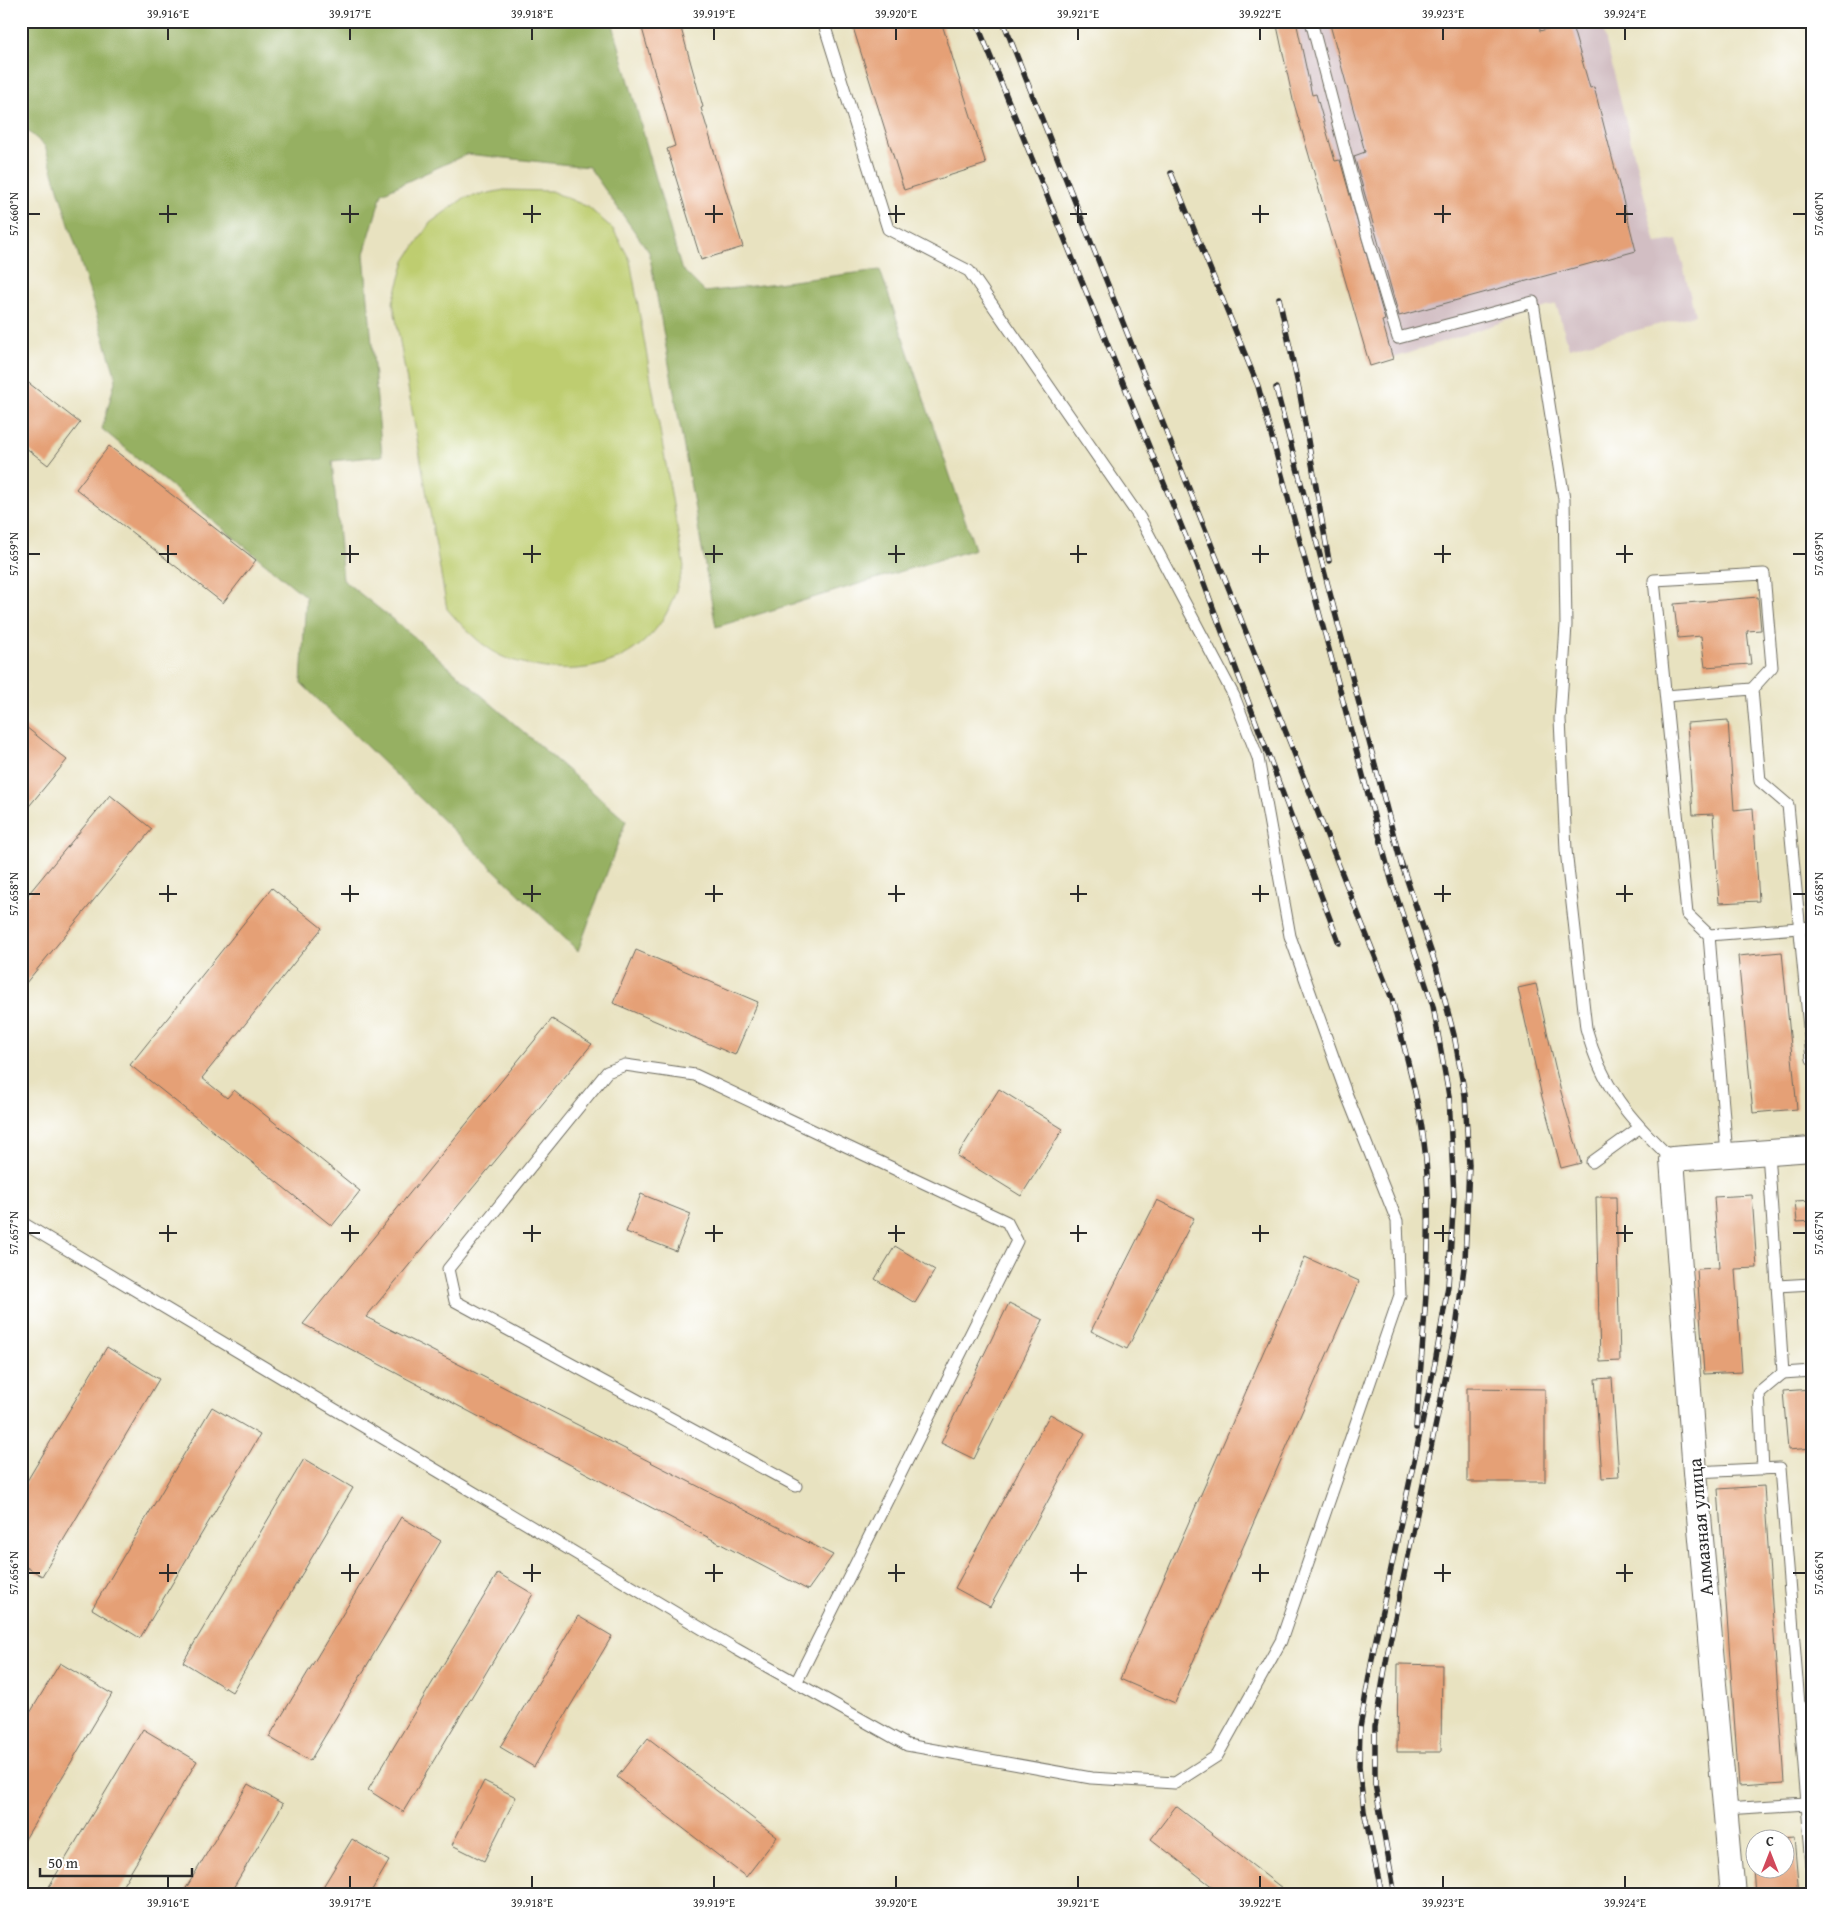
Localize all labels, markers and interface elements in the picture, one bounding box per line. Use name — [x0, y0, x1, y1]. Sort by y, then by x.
text: 39.916°E — [147, 5, 189, 22]
text: 39.917°E — [329, 5, 371, 22]
text: 39.918°E — [511, 5, 553, 22]
text: 39.919°E — [693, 5, 735, 22]
text: 39.920°E — [875, 5, 917, 22]
text: 39.921°E — [1057, 5, 1099, 22]
text: 39.922°E — [1239, 5, 1281, 22]
text: 39.923°E — [1422, 5, 1464, 22]
text: 39.924°E — [1604, 5, 1646, 22]
text: 57.660°N — [5, 192, 22, 236]
text: 57.660°N — [1810, 192, 1827, 236]
text: 57.659°N — [5, 532, 22, 576]
text: 57.659°N — [1810, 532, 1827, 576]
text: 57.658°N — [5, 872, 22, 916]
text: 57.658°N — [1810, 872, 1827, 916]
text: 57.657°N — [5, 1211, 22, 1255]
text: 57.657°N — [1810, 1211, 1827, 1255]
street label: Алмазная улица — [1680, 1457, 1720, 1597]
text: 57.656°N — [5, 1551, 22, 1595]
text: 57.656°N — [1810, 1551, 1827, 1595]
north arrow — [1746, 1828, 1796, 1878]
text: С — [1766, 1831, 1774, 1851]
scale bar — [40, 1846, 192, 1878]
text: 50 m — [48, 1852, 79, 1873]
text: 39.916°E — [147, 1894, 189, 1911]
text: 39.917°E — [329, 1894, 371, 1911]
text: 39.918°E — [511, 1894, 553, 1911]
text: 39.919°E — [693, 1894, 735, 1911]
text: 39.920°E — [875, 1894, 917, 1911]
text: 39.921°E — [1057, 1894, 1099, 1911]
text: 39.922°E — [1239, 1894, 1281, 1911]
text: 39.923°E — [1422, 1894, 1464, 1911]
text: 39.924°E — [1604, 1894, 1646, 1911]

